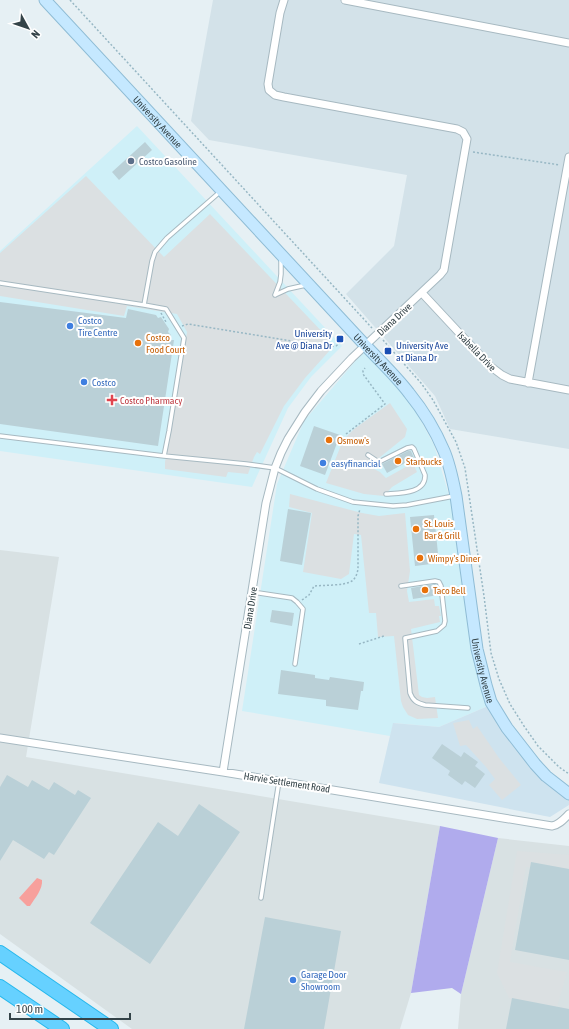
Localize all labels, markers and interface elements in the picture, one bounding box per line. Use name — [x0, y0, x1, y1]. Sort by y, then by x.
north arrow — [8, 8, 48, 48]
text: N — [29, 28, 42, 41]
street label: University Avenue — [131, 94, 184, 151]
marker: Costco Gasoline — [126, 156, 136, 166]
place label: Costco Gasoline — [139, 156, 197, 167]
street label: Diana Drive — [375, 300, 414, 338]
place label: Costco Tire Centre — [78, 315, 118, 338]
marker: Costco Tire Centre — [65, 321, 75, 331]
place label: University Ave @ Diana Dr — [276, 328, 333, 351]
street label: Isabella Drive — [455, 329, 499, 374]
street label: University Avenue — [351, 331, 405, 388]
place label: Costco Food Court — [146, 332, 185, 355]
marker: University Ave @ Diana Dr — [335, 334, 345, 344]
marker: Costco Food Court — [133, 338, 143, 348]
place label: University Ave at Diana Dr — [396, 340, 449, 363]
marker: University Ave at Diana Dr — [383, 346, 393, 356]
marker: Costco — [79, 377, 89, 387]
place label: Costco — [92, 377, 116, 388]
marker: Costco Pharmacy — [107, 395, 117, 405]
place label: Costco Pharmacy — [120, 395, 182, 406]
marker: Osmow's — [324, 435, 334, 445]
place label: Osmow's — [337, 435, 370, 446]
marker: Starbucks — [393, 456, 403, 466]
place label: Starbucks — [406, 456, 442, 467]
marker: easyfinancial — [318, 458, 328, 468]
place label: easyfinancial — [331, 458, 381, 469]
place label: St. Louis Bar & Grill — [424, 518, 460, 541]
marker: St. Louis Bar & Grill — [411, 524, 421, 534]
marker: Wimpy's Diner — [415, 553, 425, 563]
place label: Wimpy's Diner — [428, 553, 481, 564]
marker: Taco Bell — [420, 585, 430, 595]
place label: Taco Bell — [433, 585, 466, 596]
street label: Diana Drive — [242, 586, 259, 630]
street label: University Avenue — [470, 637, 496, 705]
street label: Harvie Settlement Road — [243, 770, 331, 795]
place label: Garage Door Showroom — [301, 969, 347, 992]
marker: Garage Door Showroom — [288, 975, 298, 985]
scale bar — [10, 995, 130, 1021]
text: 100 m — [16, 1002, 43, 1016]

